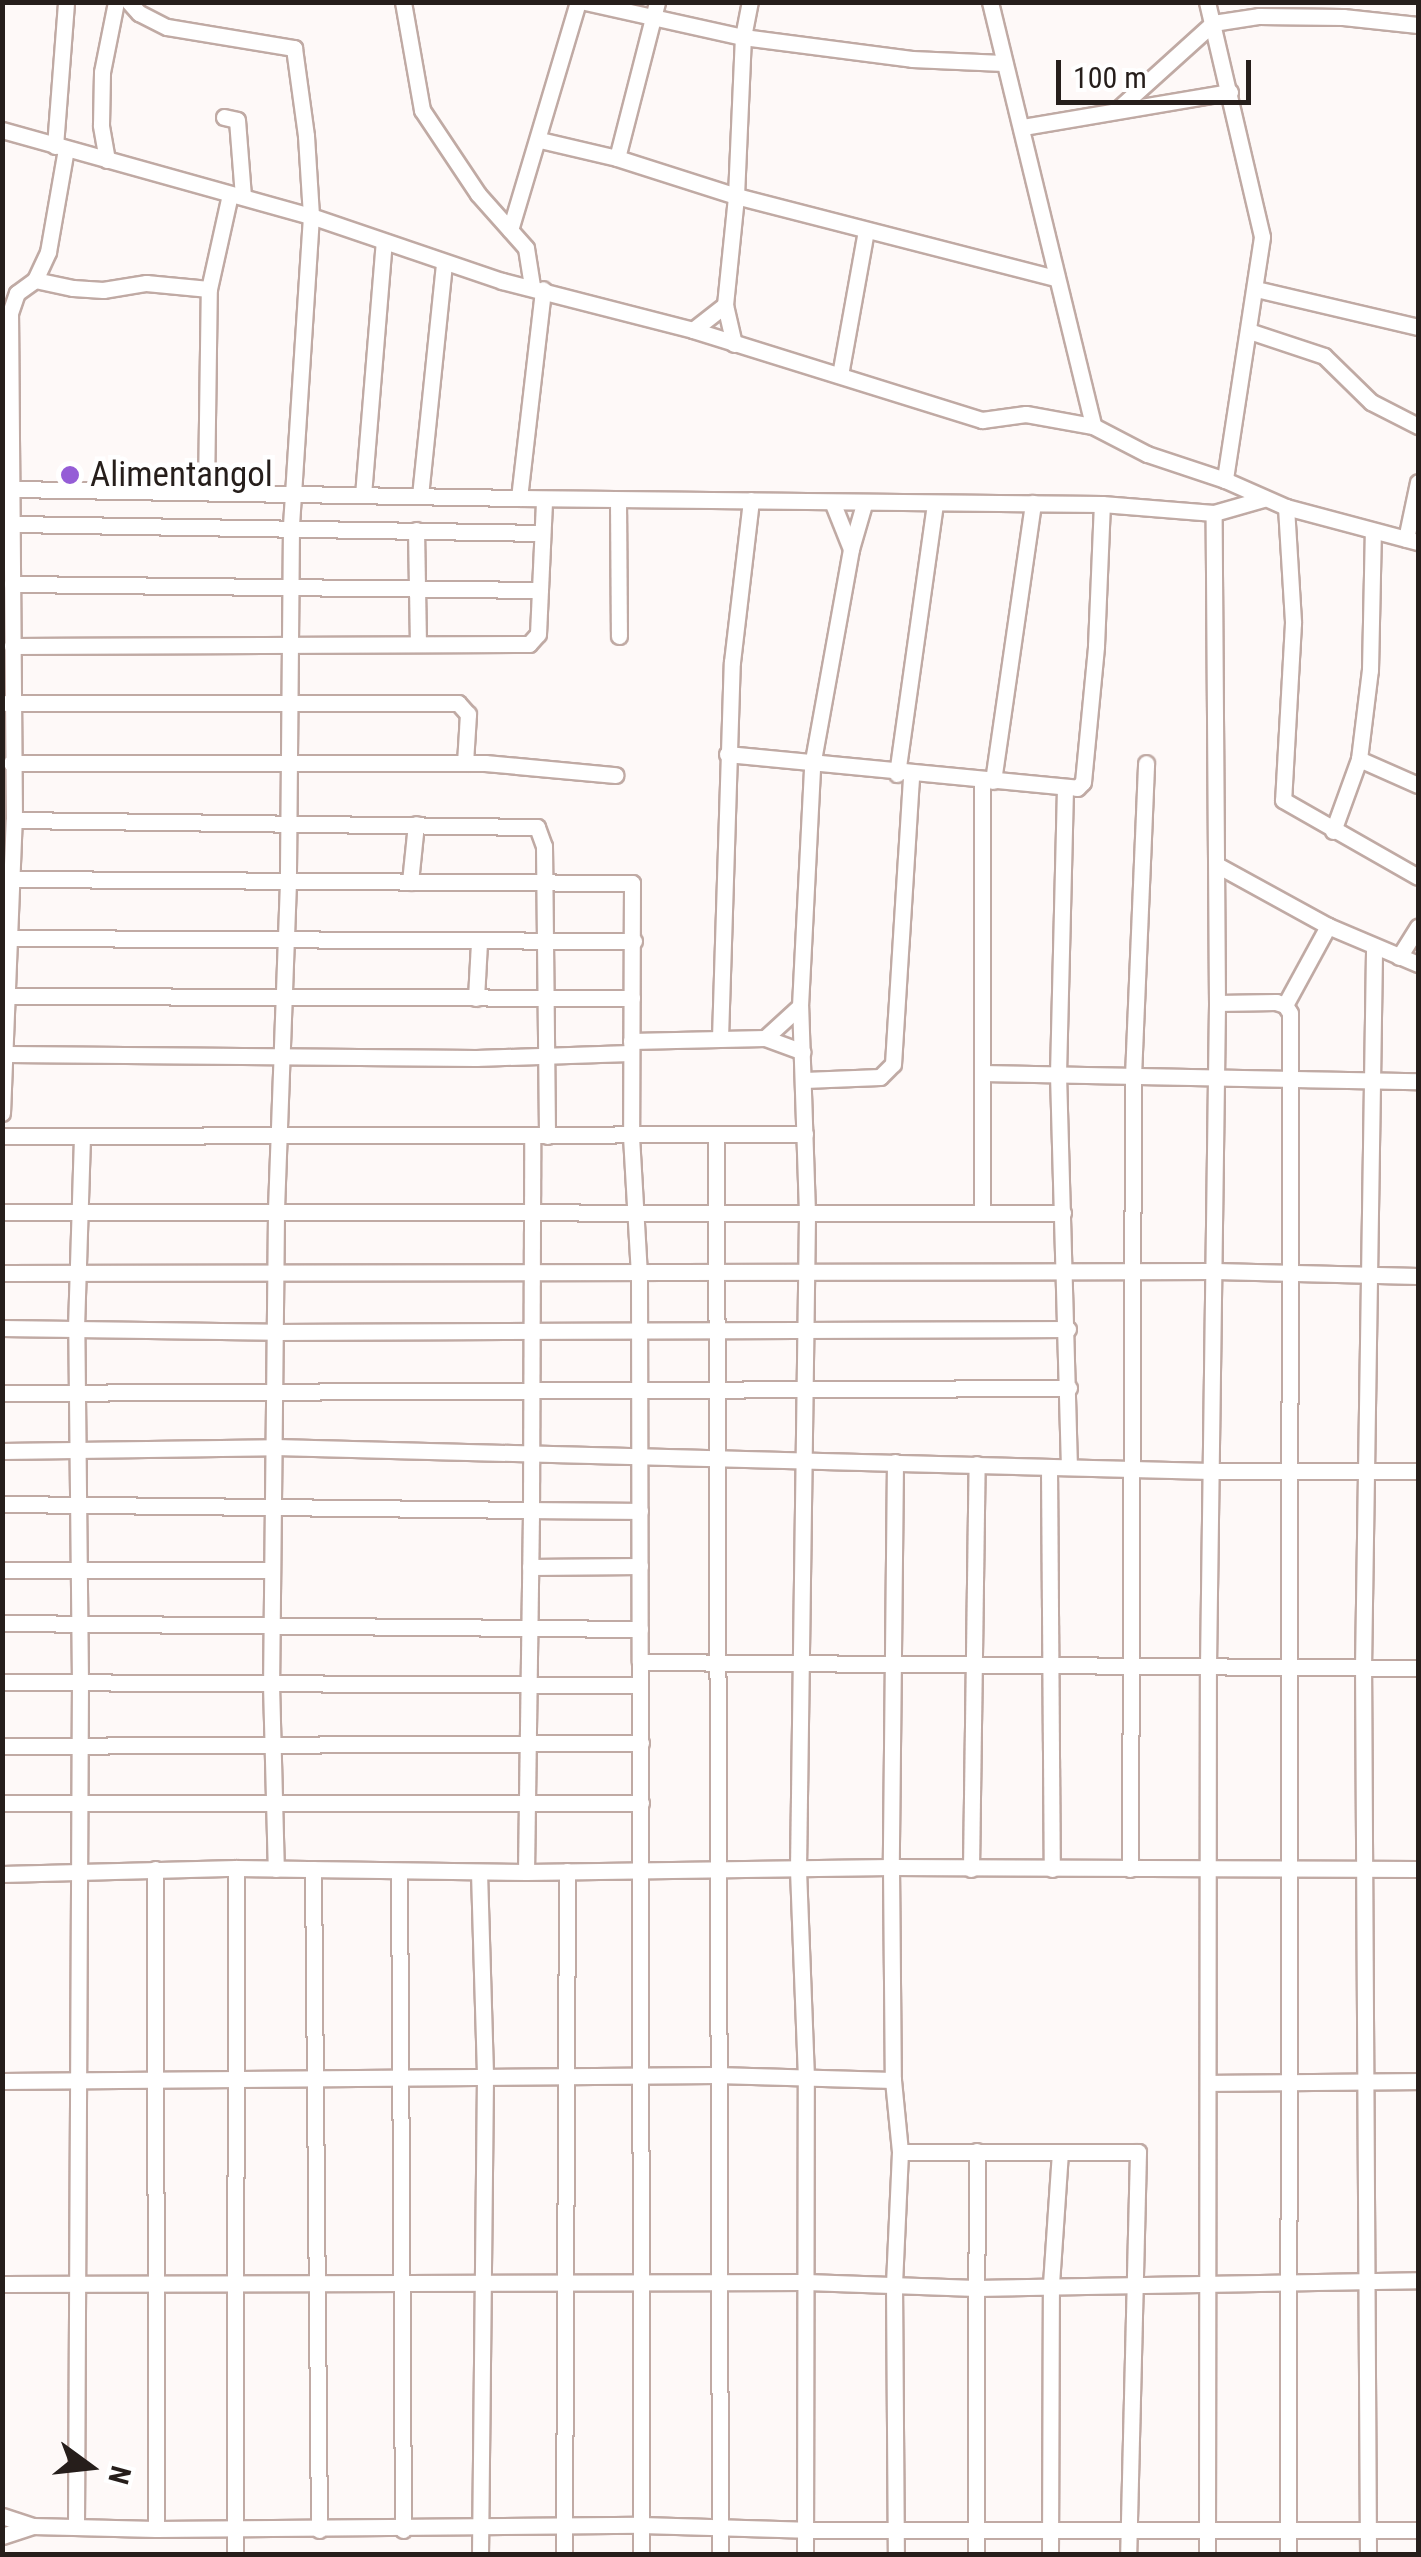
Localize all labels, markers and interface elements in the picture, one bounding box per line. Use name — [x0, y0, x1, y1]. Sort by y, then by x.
scale bar — [1061, 40, 1256, 102]
text: 100 m — [1073, 60, 1147, 95]
place label: Alimentangol — [90, 454, 273, 496]
marker: Alimentangol — [59, 464, 81, 486]
north arrow — [40, 2417, 140, 2517]
text: N — [101, 2462, 138, 2487]

